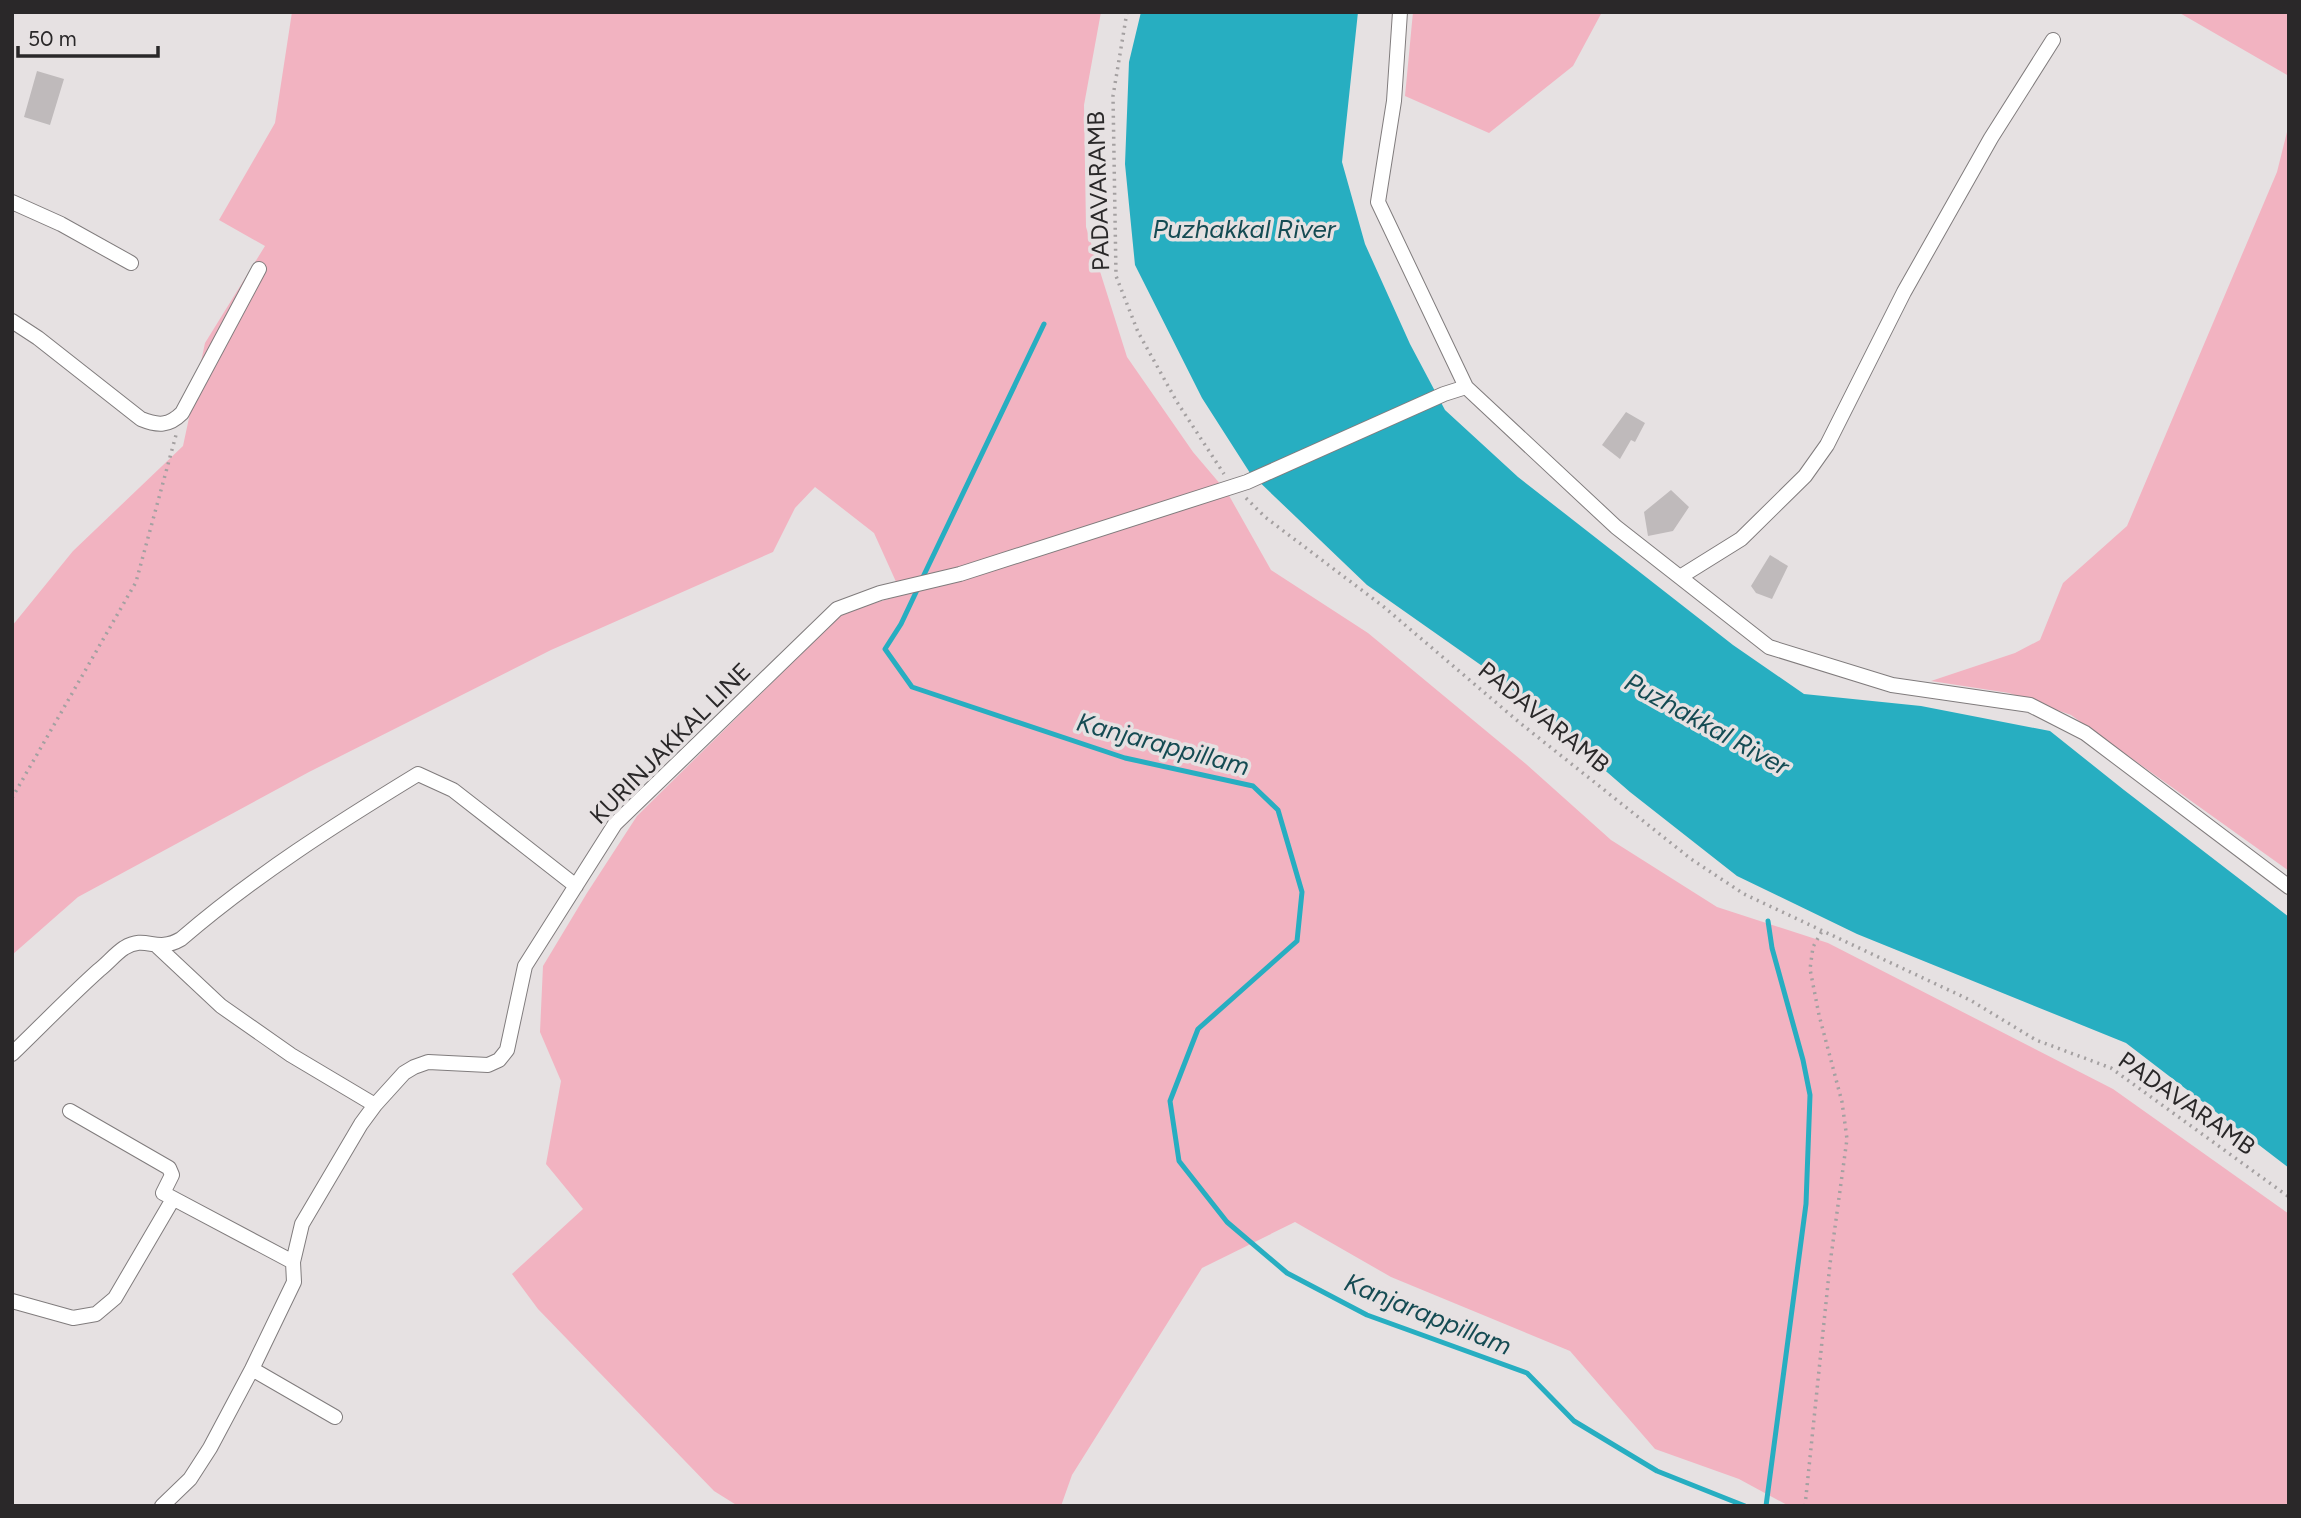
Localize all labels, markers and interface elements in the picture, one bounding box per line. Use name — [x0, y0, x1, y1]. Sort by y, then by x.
scale bar — [18, 14, 158, 58]
text: 50 m — [28, 26, 77, 51]
street label: PADAVARAMB — [1081, 111, 1115, 271]
water label: Puzhakkal River — [1152, 213, 1337, 245]
street label: PADAVARAMB — [1473, 655, 1615, 779]
street label: KURINJAKKAL LINE — [583, 656, 757, 830]
water label: Puzhakkal River — [1619, 666, 1796, 783]
water label: Kanjarappillam — [1073, 706, 1253, 782]
street label: PADAVARAMB — [2113, 1045, 2261, 1161]
water label: Kanjarappillam — [1340, 1266, 1516, 1362]

